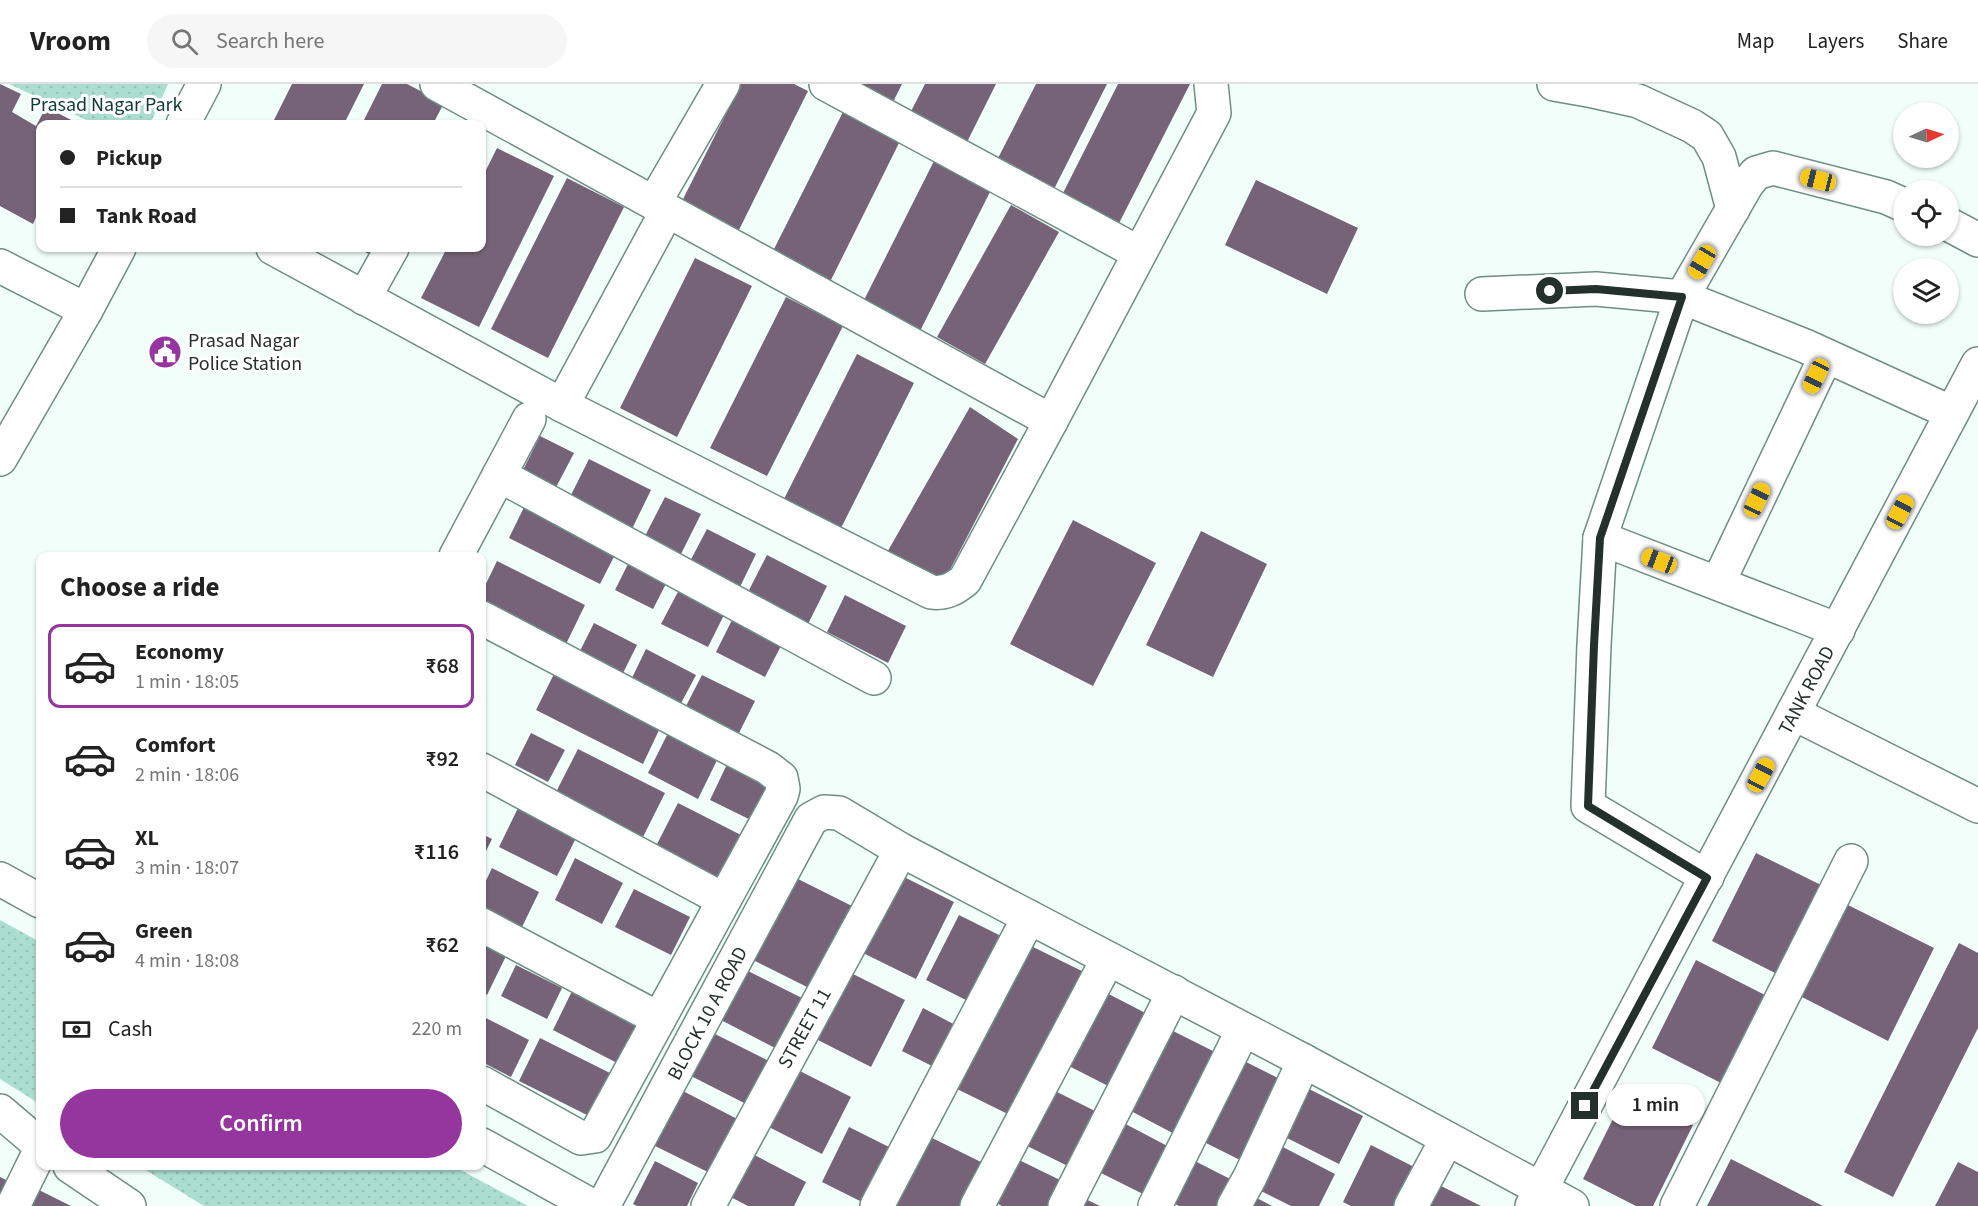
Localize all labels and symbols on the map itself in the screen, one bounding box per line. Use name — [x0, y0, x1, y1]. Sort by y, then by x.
park label: Prasad Nagar Park — [30, 91, 182, 119]
north arrow — [1893, 102, 1959, 168]
car — [1798, 167, 1838, 193]
car — [1685, 242, 1719, 282]
route start — [1536, 277, 1563, 304]
place label: Prasad Nagar Police Station — [188, 327, 302, 378]
public building icon: Prasad Nagar Police Station — [147, 334, 183, 370]
car — [1800, 356, 1832, 396]
car — [1741, 480, 1773, 520]
car — [1884, 492, 1916, 532]
car — [1639, 546, 1679, 576]
street label: TANK ROAD — [1772, 641, 1842, 740]
car — [1745, 755, 1777, 795]
street label: BLOCK 10 A ROAD — [661, 942, 755, 1085]
street label: STREET 11 — [771, 983, 838, 1074]
callout: 1 min — [1606, 1085, 1705, 1127]
route end — [1571, 1092, 1598, 1119]

